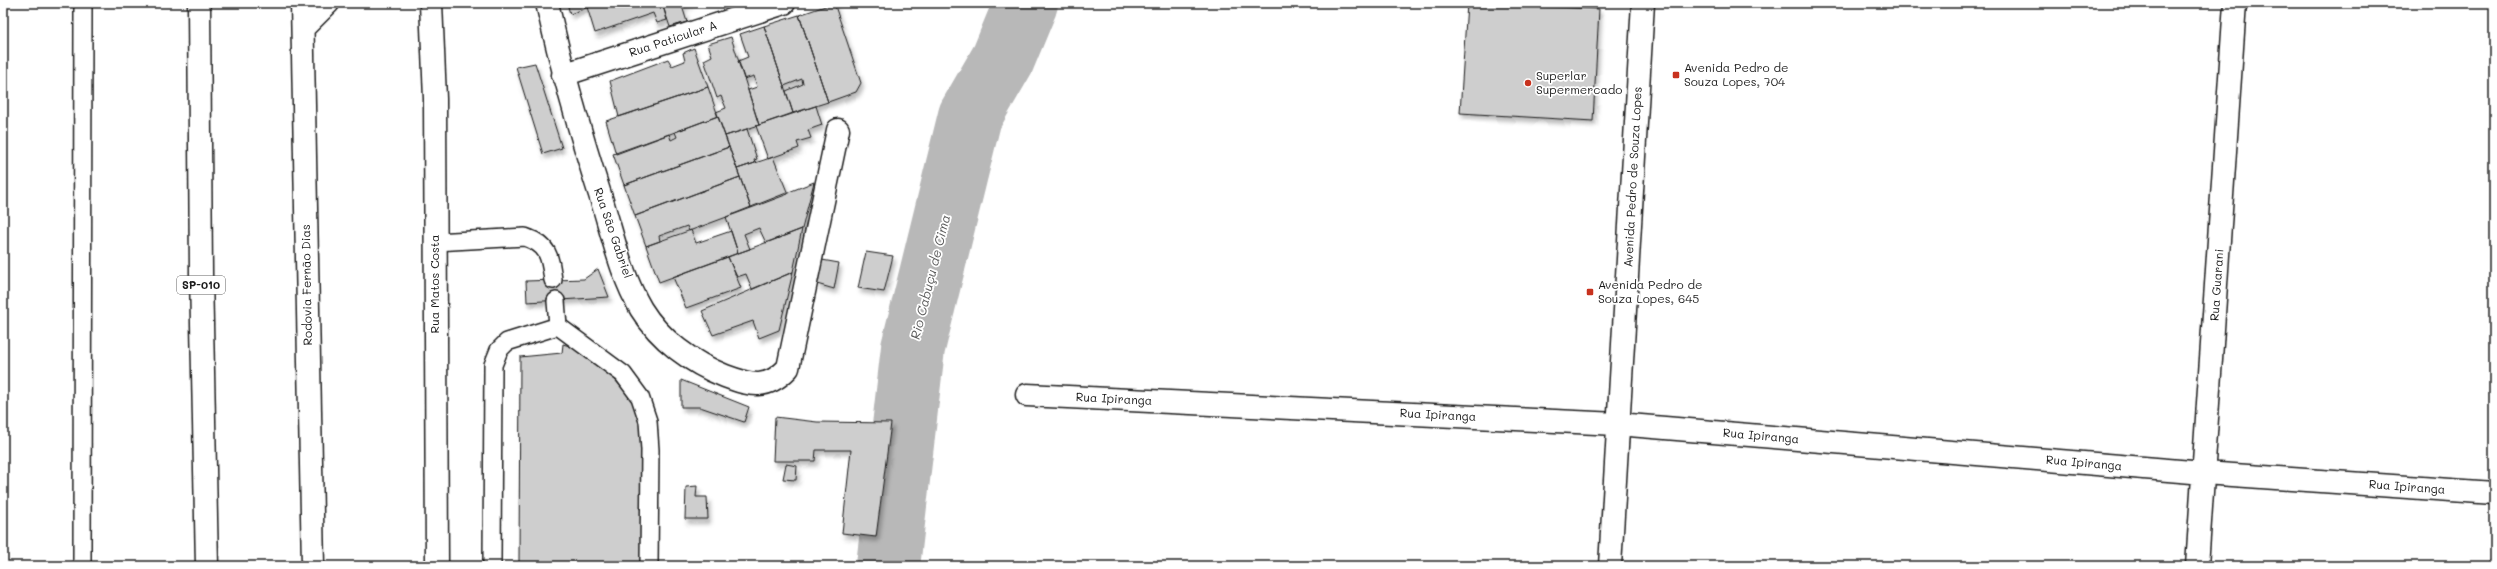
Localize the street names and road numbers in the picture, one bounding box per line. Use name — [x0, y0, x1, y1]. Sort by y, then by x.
street label: Rua Paticular A — [627, 16, 719, 60]
street label: Avenida Pedro de Souza Lopes — [1619, 86, 1645, 268]
street label: Rua São Gabriel — [591, 185, 637, 280]
street label: Rodovia Fernão Dias — [297, 224, 315, 346]
street label: Rua Matos Costa — [426, 235, 442, 333]
street label: Rua Guarani — [2205, 248, 2227, 322]
road number: SP-010 — [177, 276, 225, 294]
street label: Rua Ipiranga — [1075, 388, 1153, 408]
street label: Rua Ipiranga — [1399, 404, 1477, 424]
street label: Rua Ipiranga — [1722, 424, 1800, 446]
street label: Rua Ipiranga — [2045, 451, 2123, 473]
street label: Rua Ipiranga — [2368, 475, 2446, 497]

